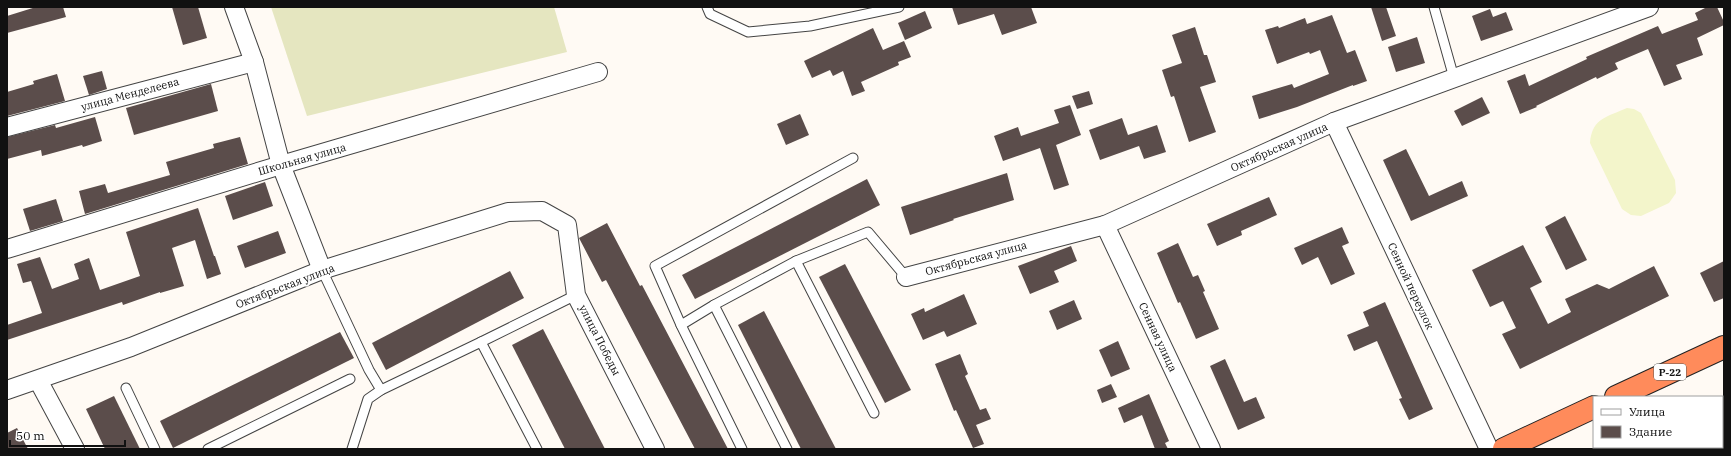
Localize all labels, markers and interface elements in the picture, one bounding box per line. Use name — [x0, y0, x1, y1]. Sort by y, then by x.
street label: улица Менделеева — [79, 74, 181, 114]
street label: Октябрьская улица — [1228, 119, 1330, 175]
street label: Школьная улица — [256, 140, 348, 178]
street label: Октябрьская улица — [924, 238, 1028, 278]
street label: Сенной переулок — [1385, 240, 1437, 332]
street label: Октябрьская улица — [234, 261, 336, 311]
street label: Сенная улица — [1136, 300, 1180, 374]
street label: улица Победы — [576, 302, 624, 378]
road number: Р-22 — [1654, 364, 1686, 380]
legend — [1593, 396, 1723, 448]
text: Улица — [1629, 404, 1666, 419]
scale bar — [10, 422, 125, 448]
text: Здание — [1629, 424, 1672, 439]
text: 50 m — [16, 428, 45, 443]

